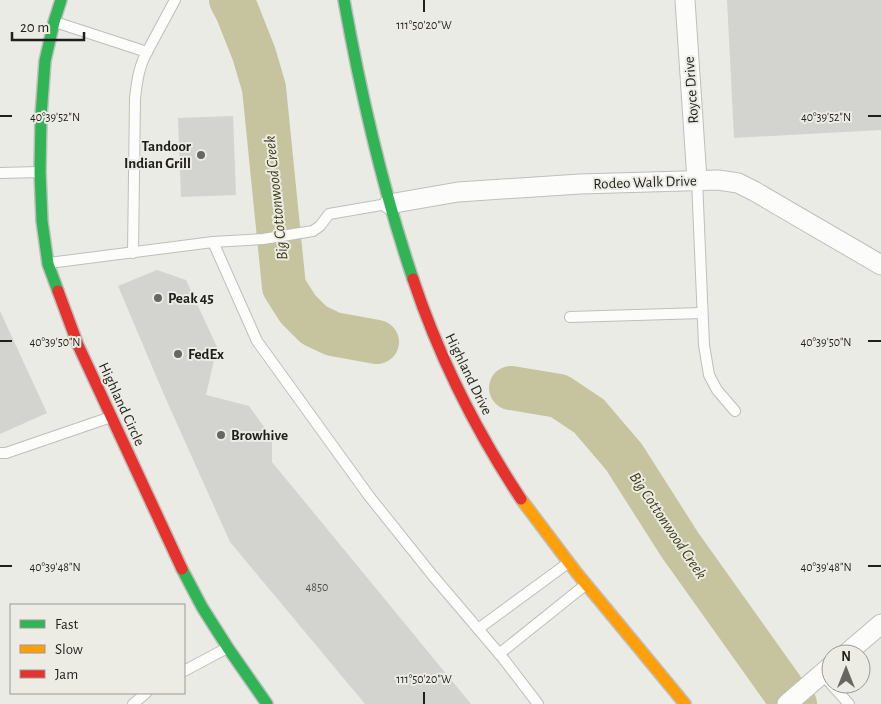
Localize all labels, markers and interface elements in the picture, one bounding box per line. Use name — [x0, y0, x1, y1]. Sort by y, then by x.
scale bar — [12, 10, 85, 42]
text: 111°50'20"W — [396, 19, 452, 31]
text: 20 m — [20, 20, 49, 35]
street label: Royce Drive — [682, 56, 701, 124]
text: 40°39'52"N — [30, 111, 80, 123]
text: 40°39'52"N — [801, 111, 851, 123]
water label: Big Cottonwood Creek — [262, 135, 290, 261]
place label: Tandoor Indian Grill — [124, 139, 192, 171]
marker: Tandoor Indian Grill — [195, 149, 207, 161]
street label: Rodeo Walk Drive — [593, 173, 697, 192]
place label: Peak 45 — [168, 291, 214, 306]
marker: Peak 45 — [152, 292, 164, 304]
street label: Highland Drive — [442, 331, 495, 417]
text: 40°39'50"N — [29, 336, 81, 348]
text: 40°39'50"N — [800, 336, 852, 348]
place label: FedEx — [188, 347, 224, 362]
marker: FedEx — [172, 348, 184, 360]
street label: Highland Circle — [96, 360, 147, 448]
place label: Browhive — [231, 428, 288, 443]
marker: Browhive — [215, 429, 227, 441]
water label: Big Cottonwood Creek — [627, 469, 710, 582]
text: 40°39'48"N — [29, 561, 81, 573]
text: 40°39'48"N — [800, 561, 852, 573]
house number: 4850 — [306, 581, 328, 593]
legend — [10, 604, 185, 694]
text: Fast — [55, 617, 79, 632]
text: Slow — [55, 642, 83, 657]
north arrow — [821, 644, 871, 694]
text: N — [841, 650, 851, 664]
text: Jam — [55, 667, 78, 682]
text: 111°50'20"W — [396, 673, 452, 685]

